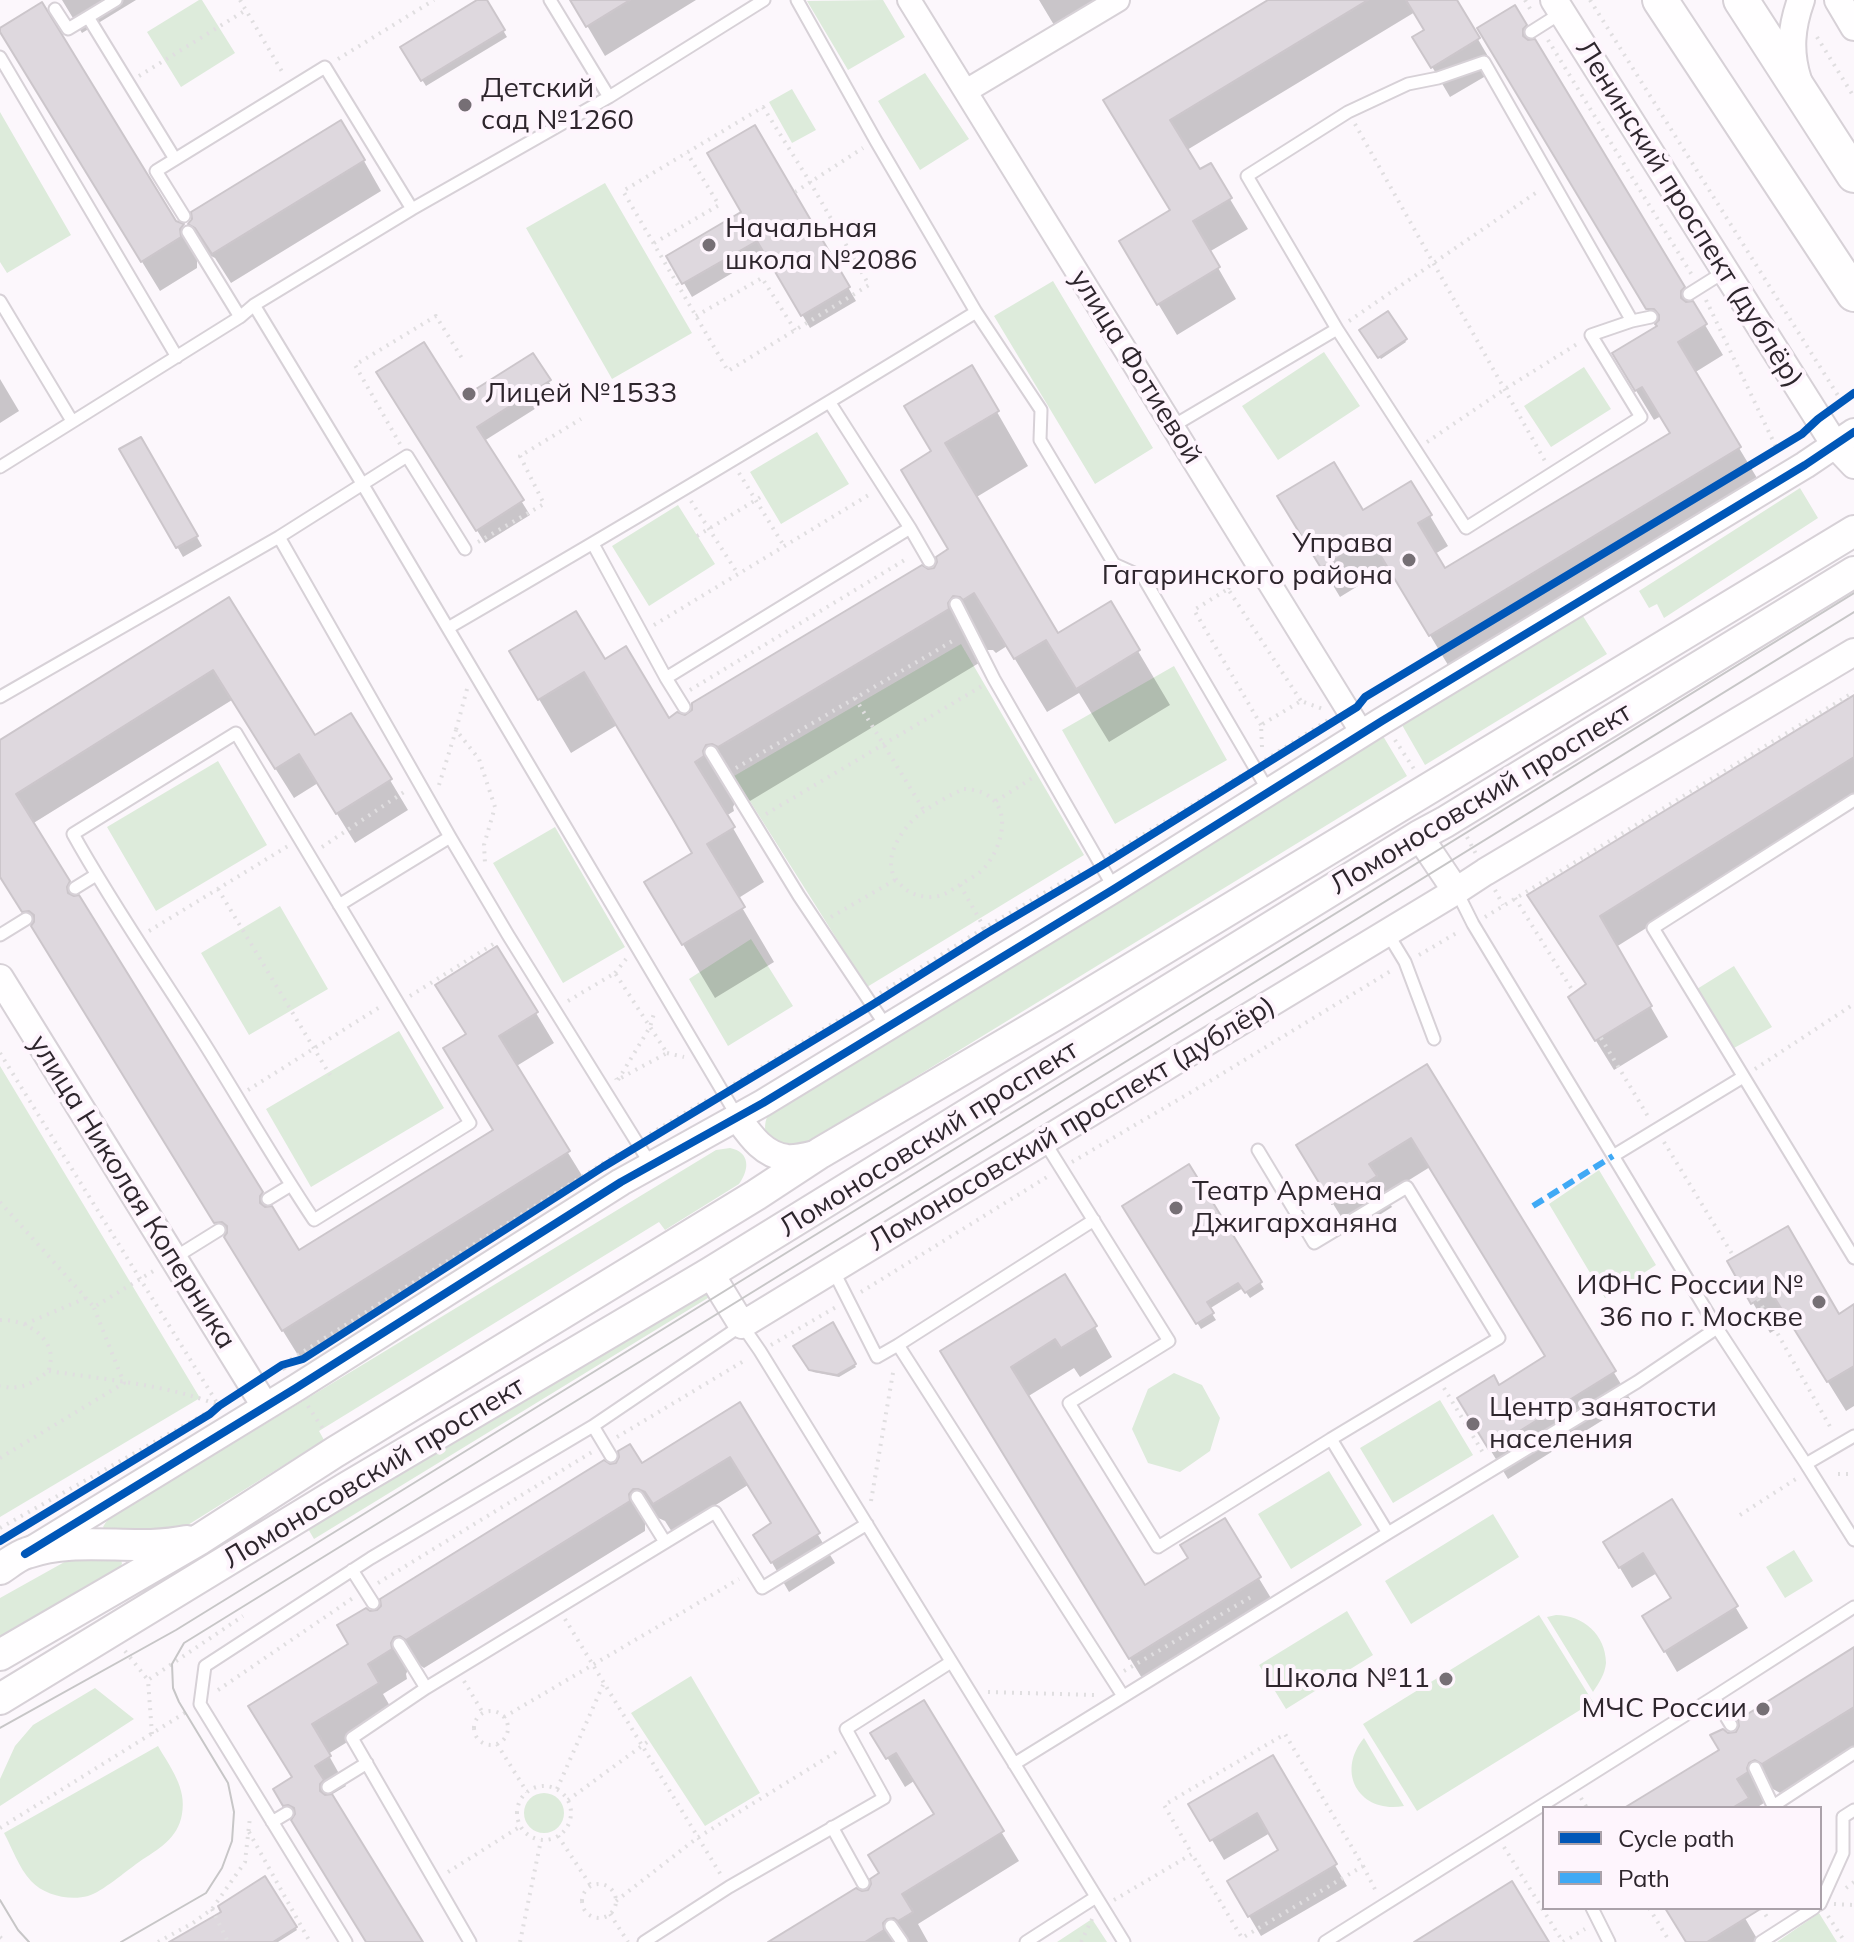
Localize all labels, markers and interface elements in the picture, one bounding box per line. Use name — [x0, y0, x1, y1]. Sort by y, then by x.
street label: Ленинский проспект (дублёр) — [1568, 34, 1810, 394]
place label: Детский сад №1260 — [481, 72, 634, 138]
marker: Детский сад №1260 — [456, 96, 474, 114]
place label: Начальная школа №2086 — [725, 212, 917, 278]
marker: Начальная школа №2086 — [700, 236, 718, 254]
street label: улица Фотиевой — [1063, 264, 1209, 470]
place label: Лицей №1533 — [485, 377, 677, 411]
marker: Лицей №1533 — [460, 385, 478, 403]
place label: Управа Гагаринского района — [1102, 527, 1393, 593]
marker: Управа Гагаринского района — [1400, 551, 1418, 569]
street label: Ломоносовский проспект — [1324, 696, 1638, 902]
street label: Ломоносовский проспект (дублёр) — [863, 989, 1281, 1259]
street label: улица Николая Коперника — [21, 1029, 243, 1355]
street label: Ломоносовский проспект — [774, 1033, 1084, 1245]
place label: Театр Армена Джигарханяна — [1192, 1175, 1398, 1241]
marker: Театр Армена Джигарханяна — [1167, 1199, 1185, 1217]
place label: ИФНС России № 36 по г. Москве — [1577, 1269, 1803, 1335]
marker: ИФНС России № 36 по г. Москве — [1810, 1293, 1828, 1311]
street label: Ломоносовский проспект — [217, 1370, 531, 1576]
place label: Центр занятости населения — [1489, 1391, 1717, 1457]
marker: Центр занятости населения — [1464, 1415, 1482, 1433]
place label: Школа №11 — [1264, 1662, 1430, 1696]
marker: Школа №11 — [1437, 1670, 1455, 1688]
place label: МЧС России — [1582, 1692, 1747, 1726]
marker: МЧС России — [1754, 1700, 1772, 1718]
legend — [1542, 1806, 1822, 1910]
text: Cycle path — [1618, 1823, 1735, 1853]
text: Path — [1618, 1863, 1670, 1893]

